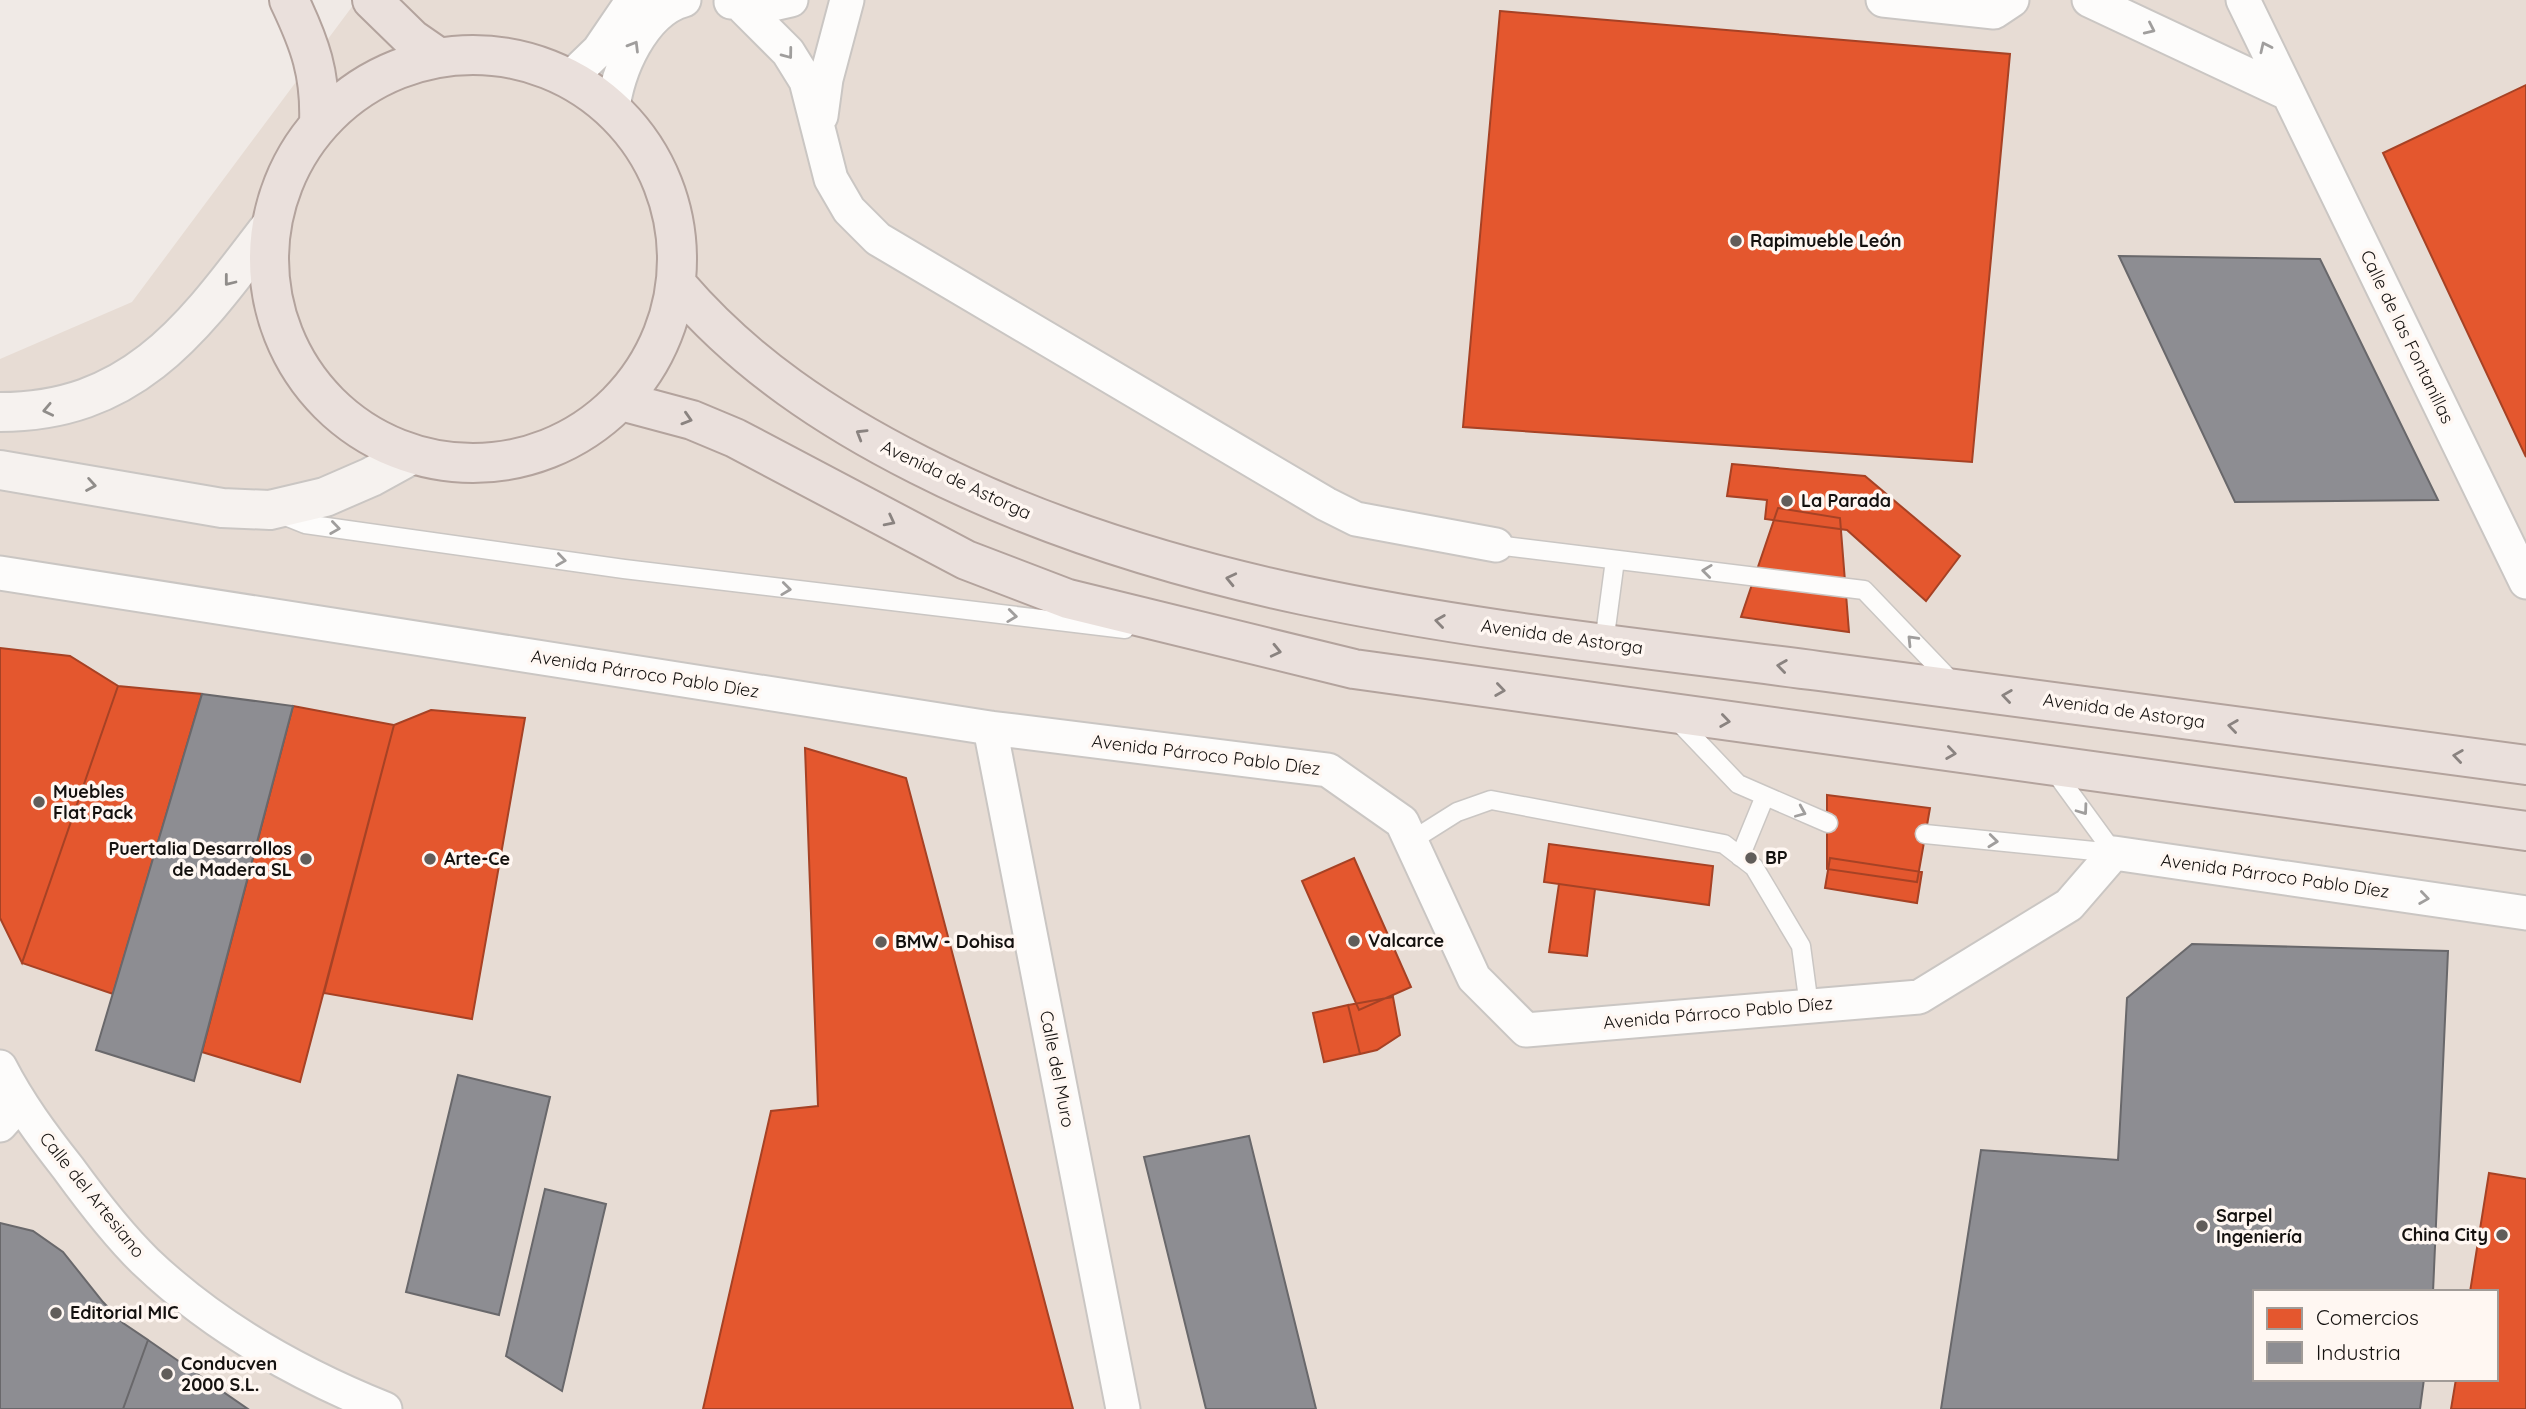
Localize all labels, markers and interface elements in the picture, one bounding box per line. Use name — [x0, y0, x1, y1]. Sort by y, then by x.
one-way arrow — [2143, 21, 2155, 35]
one-way arrow — [626, 41, 639, 54]
one-way arrow — [2259, 42, 2273, 54]
one-way arrow — [780, 46, 792, 59]
place label: Rapimueble León — [1750, 229, 1901, 252]
marker: Rapimueble León — [1728, 233, 1744, 249]
street label: Calle de las Fontanillas — [2355, 246, 2460, 427]
one-way arrow — [224, 274, 237, 286]
one-way arrow — [42, 401, 54, 416]
one-way arrow — [681, 410, 693, 425]
one-way arrow — [855, 430, 868, 443]
street label: Avenida de Astorga — [877, 435, 1035, 524]
one-way arrow — [85, 477, 97, 492]
place label: La Parada — [1801, 489, 1891, 512]
marker: La Parada — [1779, 493, 1795, 509]
one-way arrow — [883, 512, 895, 526]
one-way arrow — [330, 521, 341, 536]
one-way arrow — [555, 553, 567, 568]
one-way arrow — [1702, 564, 1713, 579]
one-way arrow — [1225, 573, 1237, 587]
one-way arrow — [781, 581, 792, 596]
one-way arrow — [1006, 609, 1018, 624]
one-way arrow — [1434, 613, 1445, 628]
street label: Avenida de Astorga — [1480, 614, 1645, 659]
one-way arrow — [1908, 636, 1921, 649]
one-way arrow — [1270, 643, 1282, 657]
street label: Avenida Párroco Pablo Díez — [529, 644, 761, 703]
one-way arrow — [1776, 659, 1788, 674]
one-way arrow — [1494, 682, 1506, 697]
one-way arrow — [2001, 688, 2013, 703]
street label: Avenida de Astorga — [2042, 688, 2207, 733]
one-way arrow — [1719, 714, 1731, 729]
one-way arrow — [2227, 718, 2239, 733]
street label: Avenida Párroco Pablo Díez — [1090, 729, 1322, 780]
one-way arrow — [1945, 745, 1956, 760]
one-way arrow — [2452, 748, 2464, 763]
place label: Muebles Flat Pack — [53, 780, 133, 824]
marker: Muebles Flat Pack — [31, 794, 47, 810]
one-way arrow — [2074, 802, 2087, 815]
one-way arrow — [1794, 804, 1807, 818]
one-way arrow — [1988, 833, 1999, 848]
place label: Puertalia Desarrollos de Madera SL — [108, 837, 292, 881]
place label: BP — [1765, 846, 1788, 869]
place label: Arte-Ce — [444, 847, 510, 870]
street label: Avenida Párroco Pablo Díez — [2159, 848, 2391, 903]
marker: BP — [1743, 850, 1759, 866]
marker: Puertalia Desarrollos de Madera SL — [298, 851, 314, 867]
marker: Arte-Ce — [422, 851, 438, 867]
one-way arrow — [2418, 890, 2429, 905]
place label: Valcarce — [1368, 929, 1444, 952]
place label: BMW - Dohisa — [895, 930, 1015, 953]
marker: Valcarce — [1346, 933, 1362, 949]
marker: BMW - Dohisa — [873, 934, 889, 950]
street label: Avenida Párroco Pablo Díez — [1602, 991, 1834, 1034]
street label: Calle del Muro — [1035, 1009, 1080, 1129]
street label: Calle del Artesiano — [35, 1127, 150, 1262]
place label: Sarpel Ingeniería — [2216, 1204, 2302, 1248]
marker: Sarpel Ingeniería — [2194, 1218, 2210, 1234]
place label: China City — [2401, 1223, 2488, 1246]
marker: China City — [2494, 1227, 2510, 1243]
legend — [2253, 1290, 2498, 1381]
place label: Editorial MIC — [70, 1301, 179, 1324]
text: Comercios — [2316, 1304, 2419, 1330]
marker: Editorial MIC — [48, 1305, 64, 1321]
text: Industria — [2316, 1339, 2401, 1365]
place label: Conducven 2000 S.L. — [181, 1352, 277, 1396]
marker: Conducven 2000 S.L. — [159, 1366, 175, 1382]

